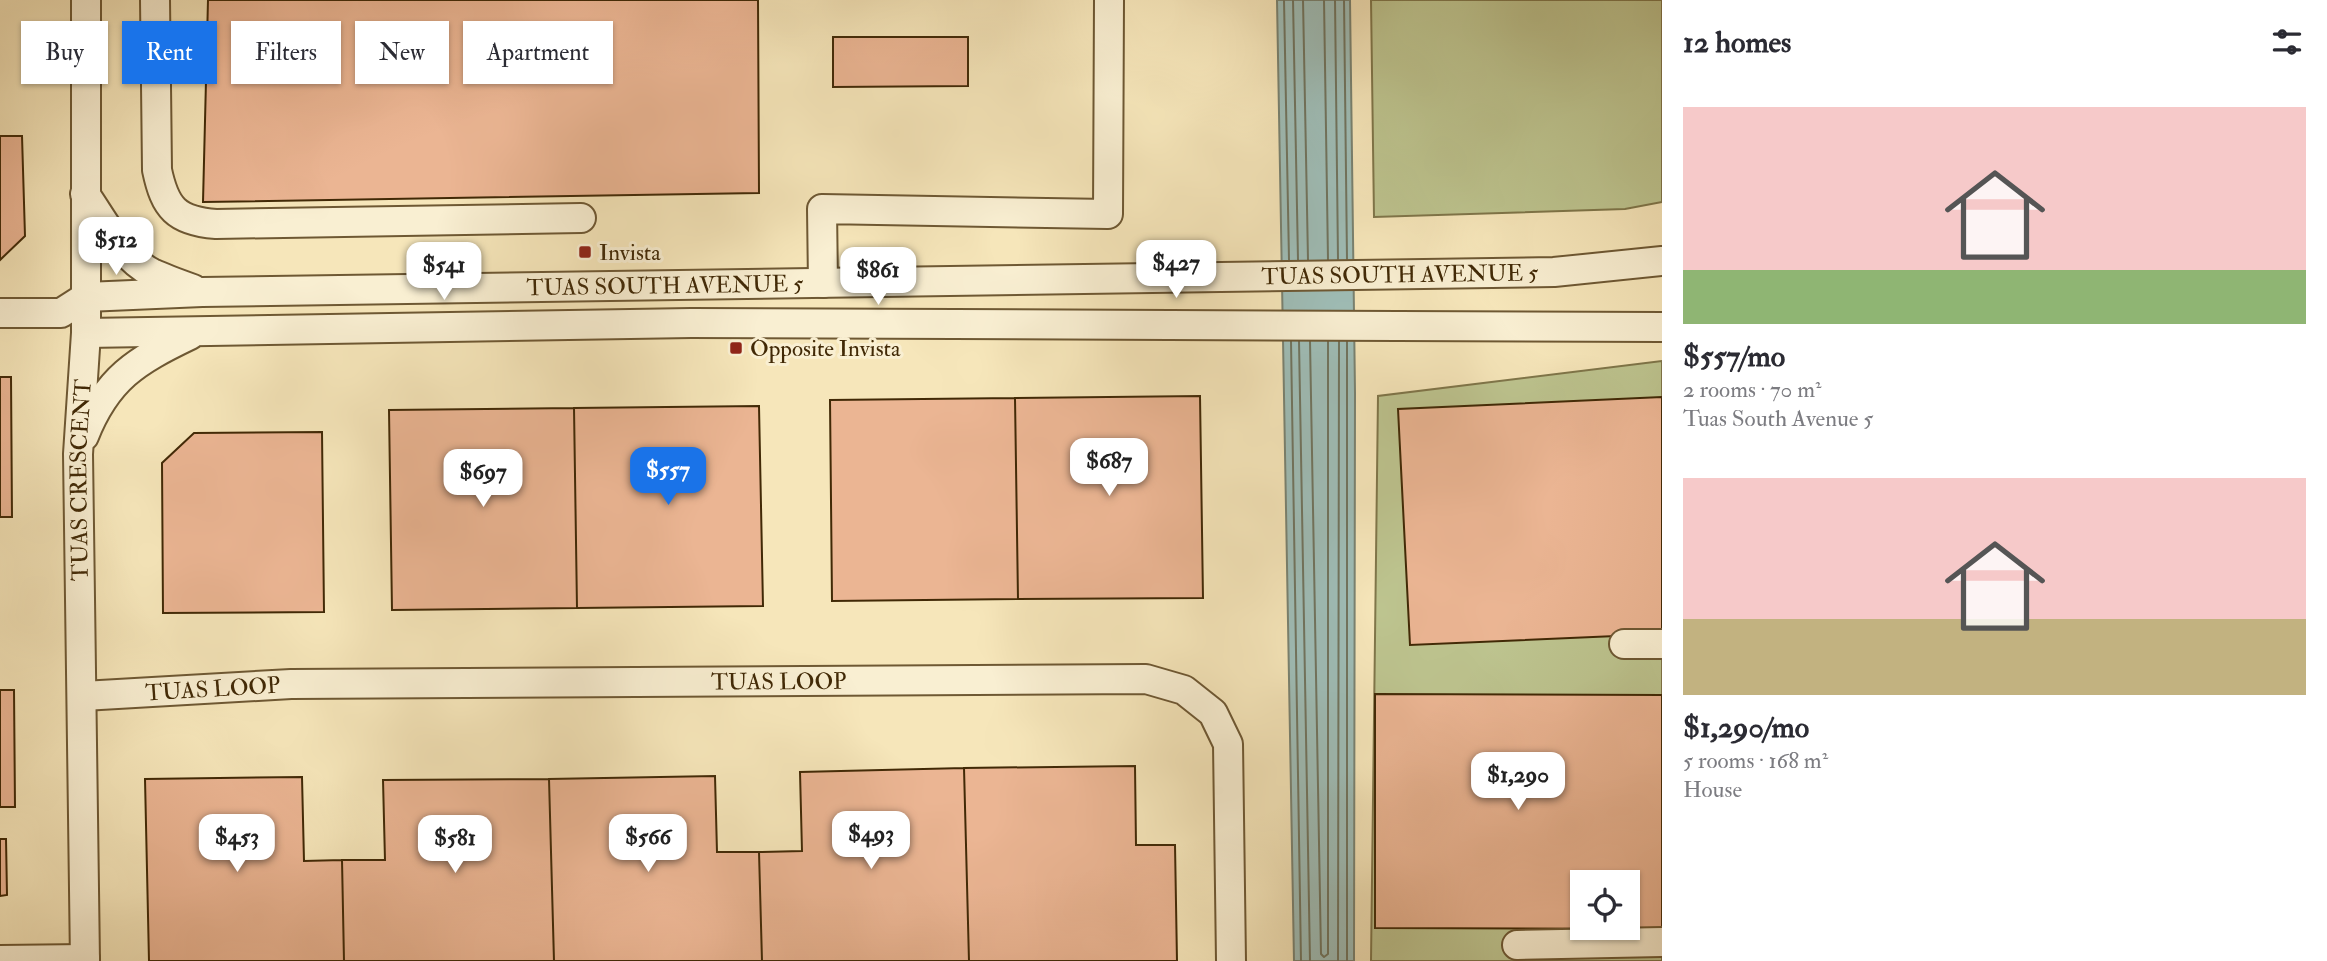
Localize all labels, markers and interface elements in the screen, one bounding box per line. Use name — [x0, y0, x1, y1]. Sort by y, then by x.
chip: Buy — [21, 21, 108, 84]
chip: Rent — [122, 21, 217, 84]
chip: Filters — [231, 21, 341, 84]
chip: New — [355, 21, 449, 84]
chip: Apartment — [463, 21, 613, 84]
icon: filters — [2268, 23, 2306, 61]
text: 12 homes — [1683, 24, 1791, 61]
icon: home — [1932, 152, 2058, 278]
pin: $512 — [75, 218, 157, 277]
text: $512 — [94, 225, 138, 254]
place label: Invista — [599, 238, 661, 267]
pin: $427 — [1135, 240, 1217, 300]
pin: $541 — [403, 243, 485, 302]
marker: Invista — [577, 244, 593, 260]
pin: $861 — [837, 247, 919, 307]
text: $427 — [1152, 248, 1200, 277]
text: $541 — [422, 250, 466, 279]
text: $861 — [856, 255, 900, 284]
street label: TUAS SOUTH AVENUE 5 — [1261, 258, 1538, 291]
street label: TUAS SOUTH AVENUE 5 — [526, 269, 803, 302]
place label: Opposite Invista — [750, 334, 901, 364]
text: $557/mo — [1683, 338, 1785, 375]
marker: Opposite Invista — [728, 340, 744, 356]
text: 2 rooms · 70 m² — [1683, 375, 1822, 404]
street label: TUAS CRESCENT — [63, 378, 97, 581]
text: Tuas South Avenue 5 — [1683, 404, 1873, 433]
pin: $687 — [1068, 438, 1150, 498]
text: $687 — [1086, 446, 1132, 475]
pin: $557 — [627, 448, 709, 507]
pin: $697 — [442, 449, 524, 509]
text: $557 — [646, 455, 690, 484]
text: $697 — [460, 457, 506, 486]
icon: home — [1932, 523, 2058, 649]
street label: TUAS LOOP — [711, 666, 846, 696]
street label: TUAS LOOP — [144, 670, 281, 707]
text: $1,290/mo — [1683, 709, 1809, 746]
text: 5 rooms · 168 m² — [1683, 746, 1828, 775]
pin: $1,290 — [1461, 752, 1575, 812]
text: $1,290 — [1487, 760, 1549, 789]
text: House — [1683, 775, 1742, 804]
pin: $493 — [830, 812, 912, 871]
pin: $453 — [196, 814, 278, 874]
pin: $566 — [607, 814, 689, 874]
pin: $581 — [414, 816, 496, 875]
text: $493 — [848, 819, 894, 848]
text: $453 — [215, 822, 259, 851]
text: $566 — [625, 822, 671, 851]
text: $581 — [434, 823, 476, 852]
map controls — [1570, 870, 1640, 940]
button: locate — [1570, 870, 1640, 940]

